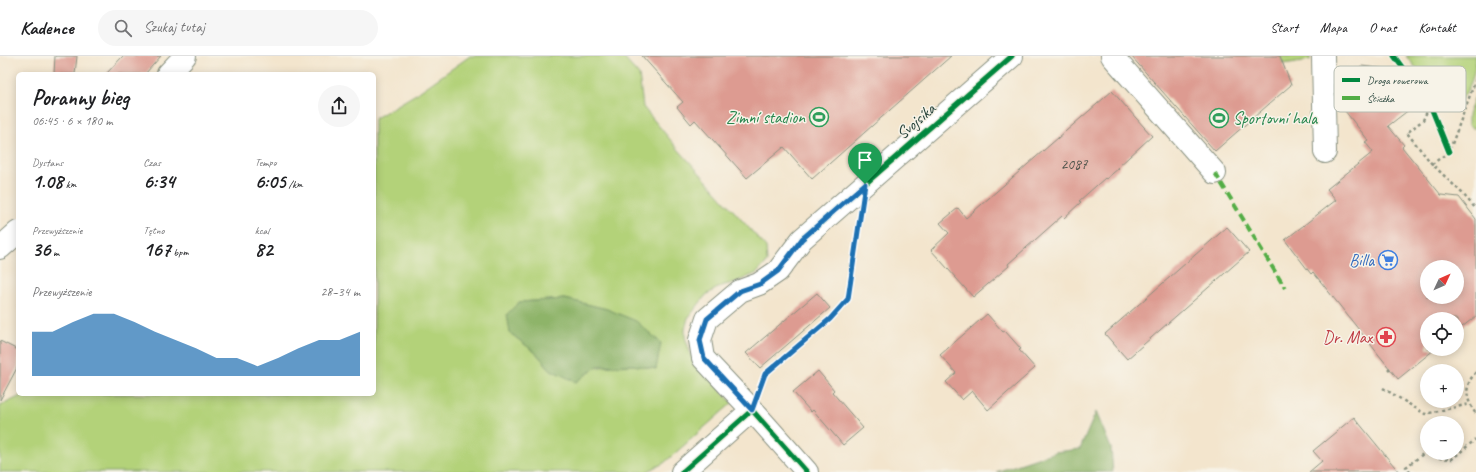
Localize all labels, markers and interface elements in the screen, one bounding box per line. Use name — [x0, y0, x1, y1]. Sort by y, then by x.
search box — [98, 10, 378, 46]
text: Kadence — [20, 16, 74, 40]
icon: search — [112, 17, 134, 39]
text: Szukaj tutaj — [144, 18, 205, 37]
text: Start — [1270, 19, 1298, 36]
text: Mapa — [1320, 19, 1347, 36]
text: O nas — [1369, 19, 1396, 36]
text: Kontakt — [1418, 19, 1456, 36]
legend — [1334, 66, 1466, 112]
text: Droga rowerowa — [1367, 73, 1429, 87]
text: Poranny bieg — [32, 84, 129, 112]
button: share — [318, 85, 360, 127]
text: Ścieżka — [1367, 91, 1395, 105]
street label: Svojsíka — [892, 97, 941, 144]
sports icon: Zimní stadion — [808, 106, 830, 128]
place label: Zimní stadion — [726, 107, 806, 128]
sports icon: Sportovní hala — [1208, 107, 1230, 129]
place label: Sportovní hala — [1233, 108, 1318, 129]
text: 06:45 · 6 × 180 m — [32, 113, 113, 129]
pin — [848, 143, 882, 184]
icon: arrive — [854, 149, 876, 171]
text: Dystans — [32, 155, 63, 169]
text: Czas — [143, 155, 161, 169]
text: Tempo — [255, 155, 276, 169]
house number: 2087 — [1060, 155, 1089, 174]
text: 1.08 — [32, 169, 63, 194]
text: 6:34 — [143, 169, 175, 194]
text: 6:05 — [255, 169, 286, 194]
text: km — [63, 177, 76, 191]
text: /km — [286, 177, 303, 191]
text: Przewyższenie — [32, 223, 82, 237]
text: Tętno — [143, 223, 164, 237]
text: kcal — [255, 223, 269, 237]
text: 36 — [32, 237, 50, 262]
text: 167 — [143, 237, 171, 262]
text: 82 — [255, 237, 273, 262]
text: m — [50, 245, 59, 259]
text: bpm — [171, 245, 188, 259]
supermarket icon: Billa — [1377, 249, 1399, 271]
place label: Billa — [1349, 250, 1375, 271]
north arrow — [1420, 260, 1464, 304]
map controls — [1420, 260, 1464, 460]
text: Przewyższenie — [32, 284, 92, 300]
text: 28–34 m — [320, 284, 360, 300]
button: locate — [1420, 312, 1464, 356]
pharmacy icon: Dr. Max — [1375, 326, 1397, 348]
place label: Dr. Max — [1323, 327, 1373, 348]
button: + — [1420, 364, 1464, 408]
button: − — [1420, 416, 1464, 460]

